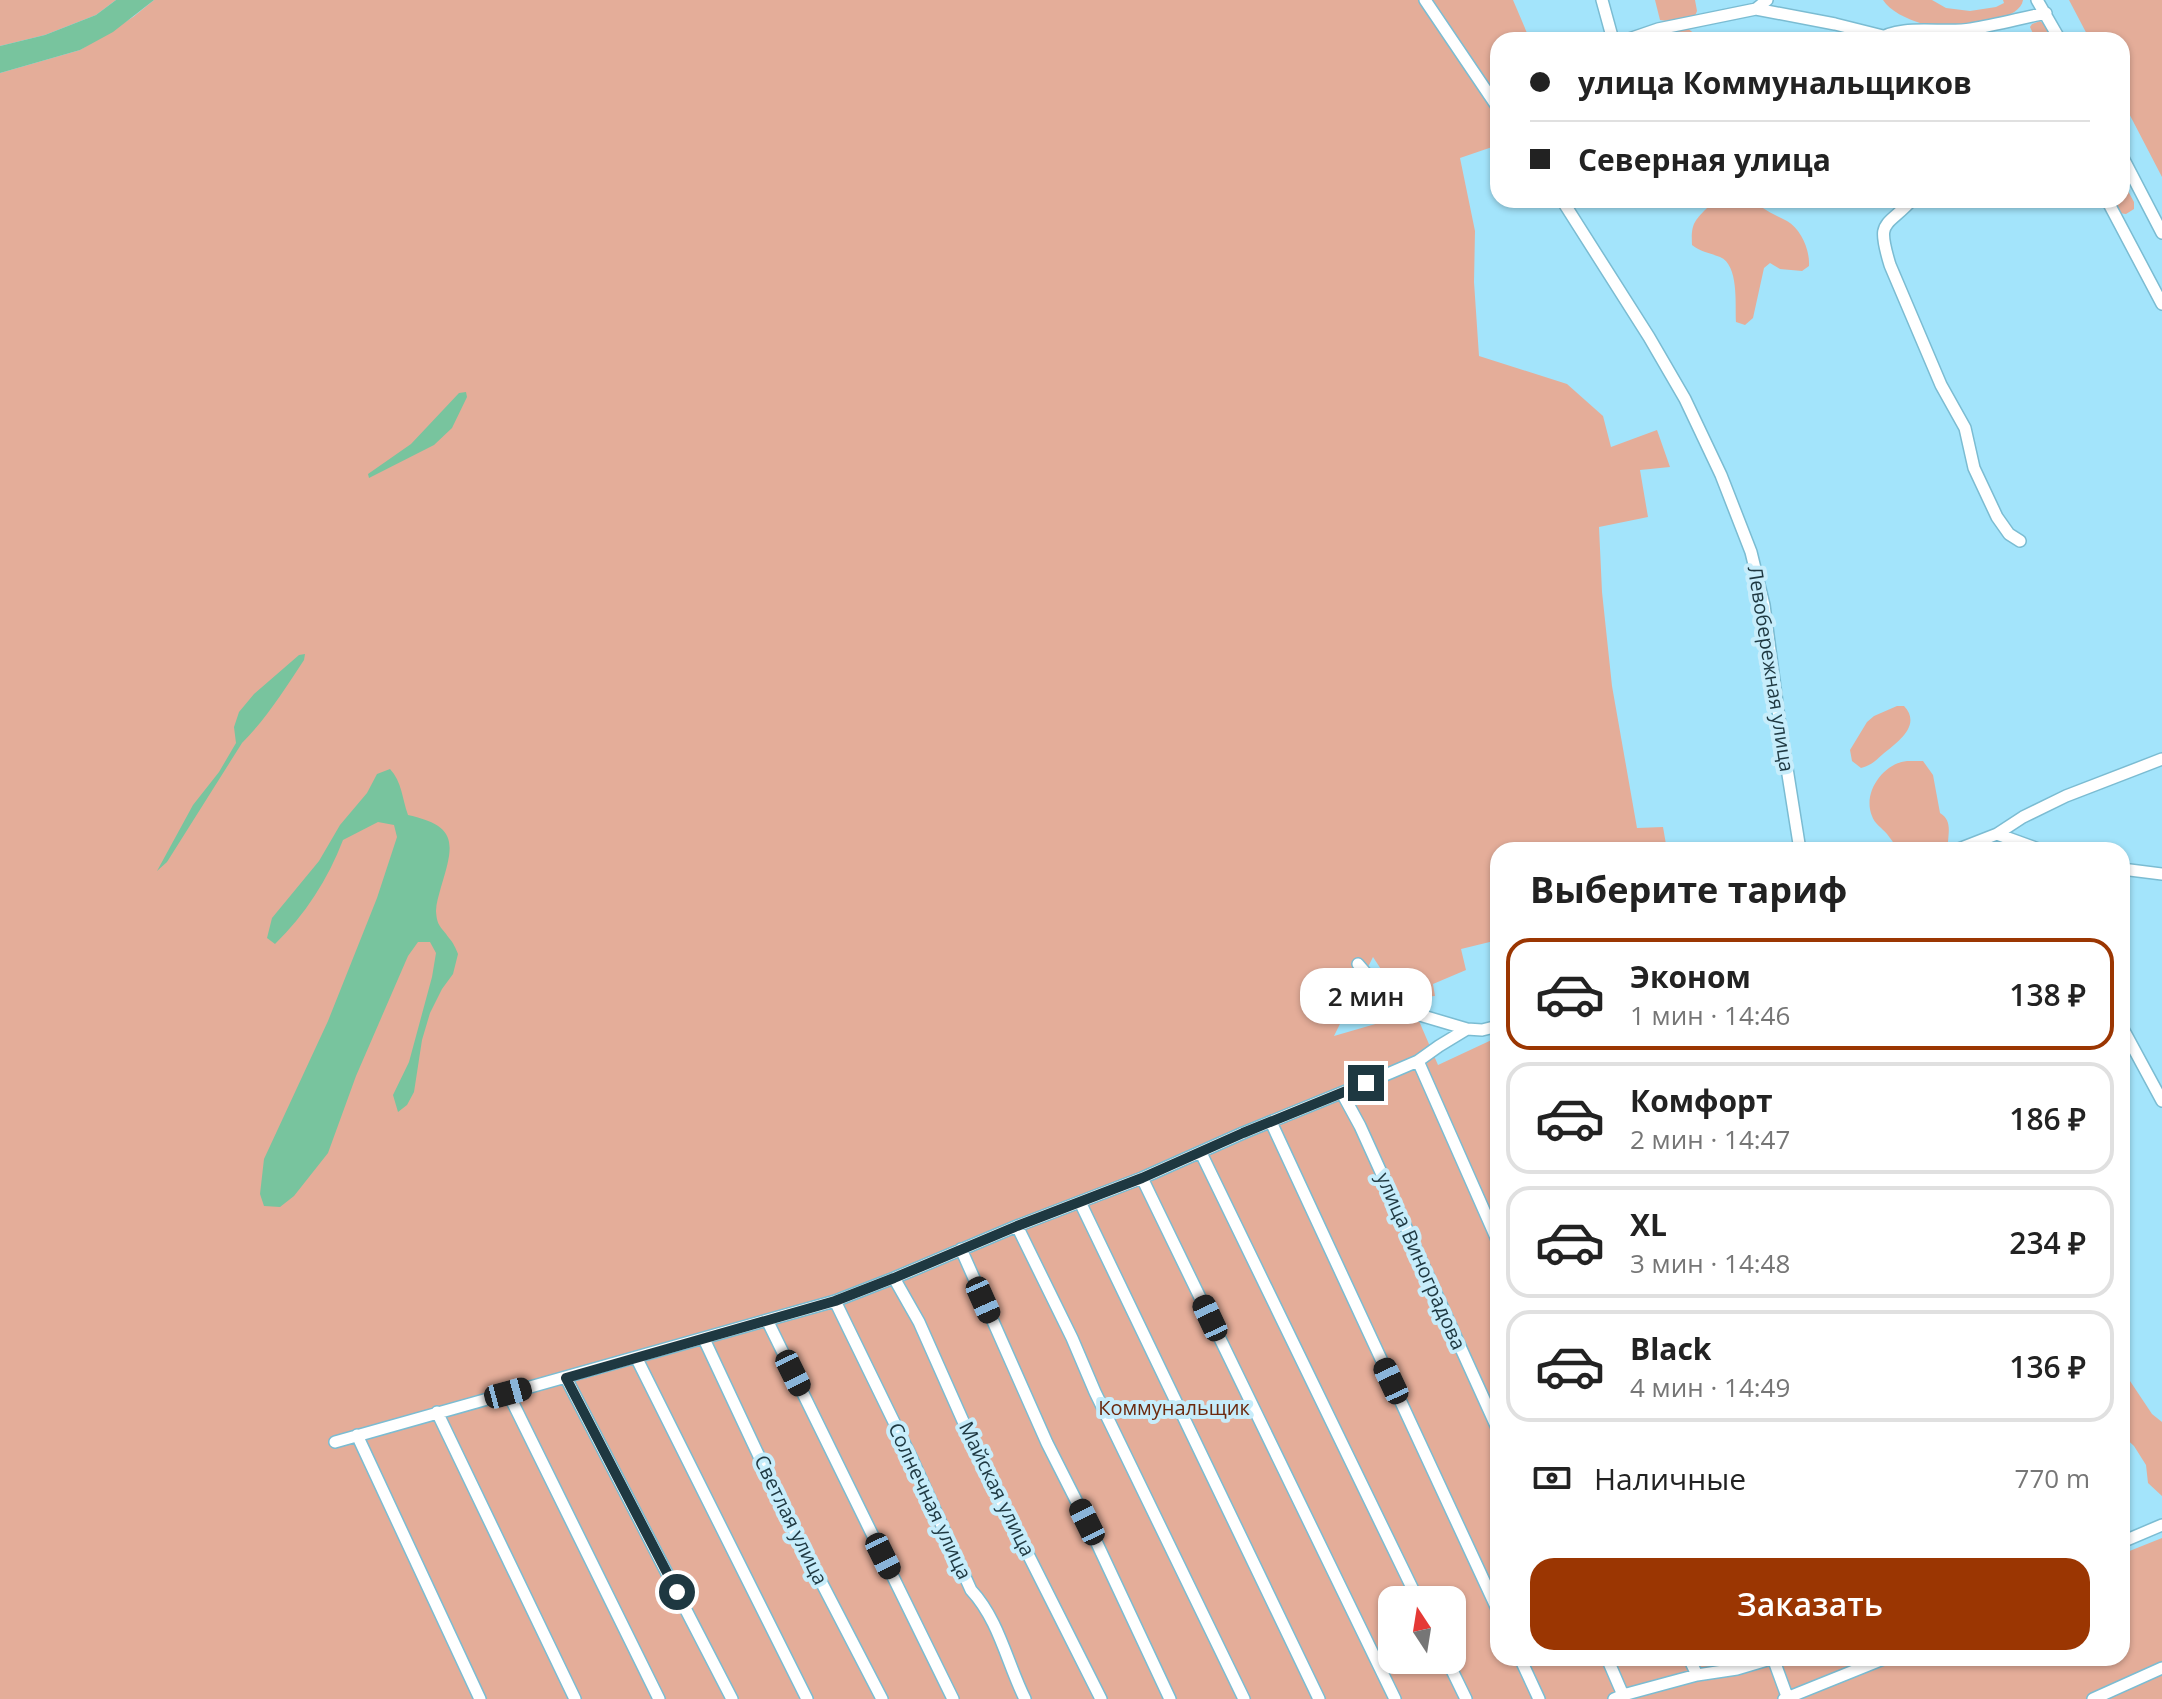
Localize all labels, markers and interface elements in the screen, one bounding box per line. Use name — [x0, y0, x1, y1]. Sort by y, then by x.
text: улица Коммунальщиков — [1578, 62, 1972, 103]
text: Северная улица — [1578, 139, 1831, 180]
street label: Левобережная улица — [1742, 564, 1801, 774]
text: Выберите тариф — [1530, 865, 1847, 914]
text: Эконом — [1630, 956, 1751, 997]
icon: car — [1534, 958, 1606, 1030]
callout: 2 мин — [1300, 967, 1432, 1023]
text: 138 ₽ — [2009, 974, 2086, 1015]
text: 2 мин — [1328, 978, 1404, 1014]
text: 1 мин · 14:46 — [1630, 997, 1790, 1033]
route end — [1348, 1065, 1384, 1101]
text: Комфорт — [1630, 1080, 1773, 1121]
icon: car — [1534, 1082, 1606, 1154]
text: 186 ₽ — [2009, 1098, 2086, 1139]
text: 2 мин · 14:47 — [1630, 1121, 1790, 1157]
street label: улица Виноградова — [1370, 1168, 1473, 1354]
text: XL — [1630, 1204, 1667, 1245]
icon: car — [1534, 1206, 1606, 1278]
text: 234 ₽ — [2009, 1222, 2086, 1263]
text: 3 мин · 14:48 — [1630, 1245, 1790, 1281]
car — [962, 1273, 1004, 1327]
car — [1189, 1291, 1231, 1345]
text: Black — [1630, 1328, 1711, 1369]
icon: car — [1534, 1330, 1606, 1402]
car — [772, 1346, 814, 1400]
text: 136 ₽ — [2009, 1346, 2086, 1387]
car — [1370, 1354, 1412, 1408]
text: 4 мин · 14:49 — [1630, 1369, 1790, 1405]
car — [482, 1375, 534, 1411]
park label: Коммунальщик — [1098, 1394, 1250, 1421]
street label: Майская улица — [953, 1417, 1042, 1561]
street label: Солнечная улица — [882, 1418, 979, 1584]
street label: Светлая улица — [748, 1450, 835, 1589]
icon: cash — [1530, 1456, 1574, 1500]
text: Наличные — [1594, 1458, 1746, 1499]
text: 770 m — [2015, 1460, 2090, 1496]
car — [1066, 1495, 1108, 1549]
car — [862, 1529, 904, 1583]
button: Заказать — [1530, 1558, 2090, 1650]
route start — [659, 1574, 695, 1610]
north arrow — [1378, 1586, 1466, 1674]
map controls — [1378, 1586, 1466, 1674]

